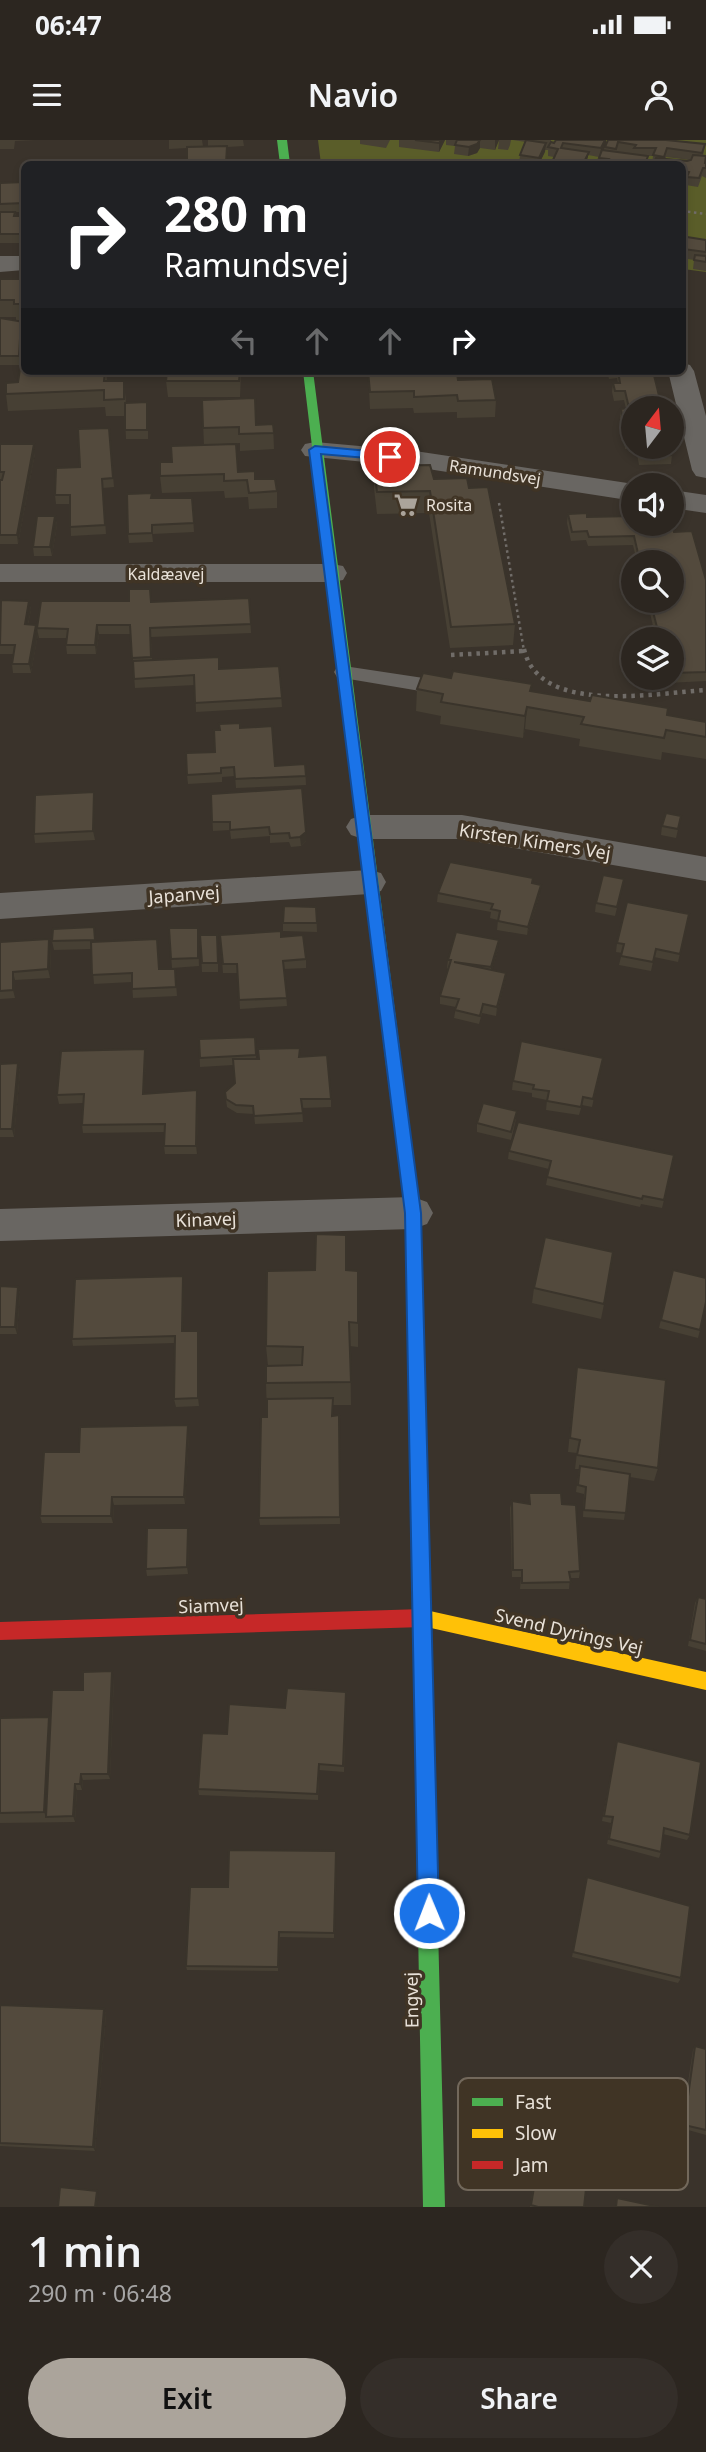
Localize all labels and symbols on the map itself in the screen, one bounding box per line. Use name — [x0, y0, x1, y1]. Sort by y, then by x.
north arrow — [621, 396, 684, 458]
pin — [360, 427, 420, 487]
street label: Ramundsvej — [448, 454, 542, 490]
supermarket icon: Rosita — [392, 491, 420, 519]
place label: Rosita — [426, 494, 472, 516]
street label: Kaldæavej — [128, 563, 204, 585]
street label: Kirsten Kimers Vej — [458, 817, 612, 865]
street label: Japanvej — [146, 880, 220, 909]
street label: Kinavej — [175, 1206, 237, 1232]
street label: Siamvej — [178, 1592, 244, 1618]
street label: Svend Dyrings Vej — [493, 1602, 645, 1660]
position arrow — [392, 1876, 466, 1950]
street label: Engvej — [399, 1972, 423, 2028]
legend — [458, 2078, 688, 2190]
text: Fast — [515, 2089, 552, 2115]
text: Slow — [515, 2120, 556, 2146]
text: Jam — [513, 2152, 549, 2178]

